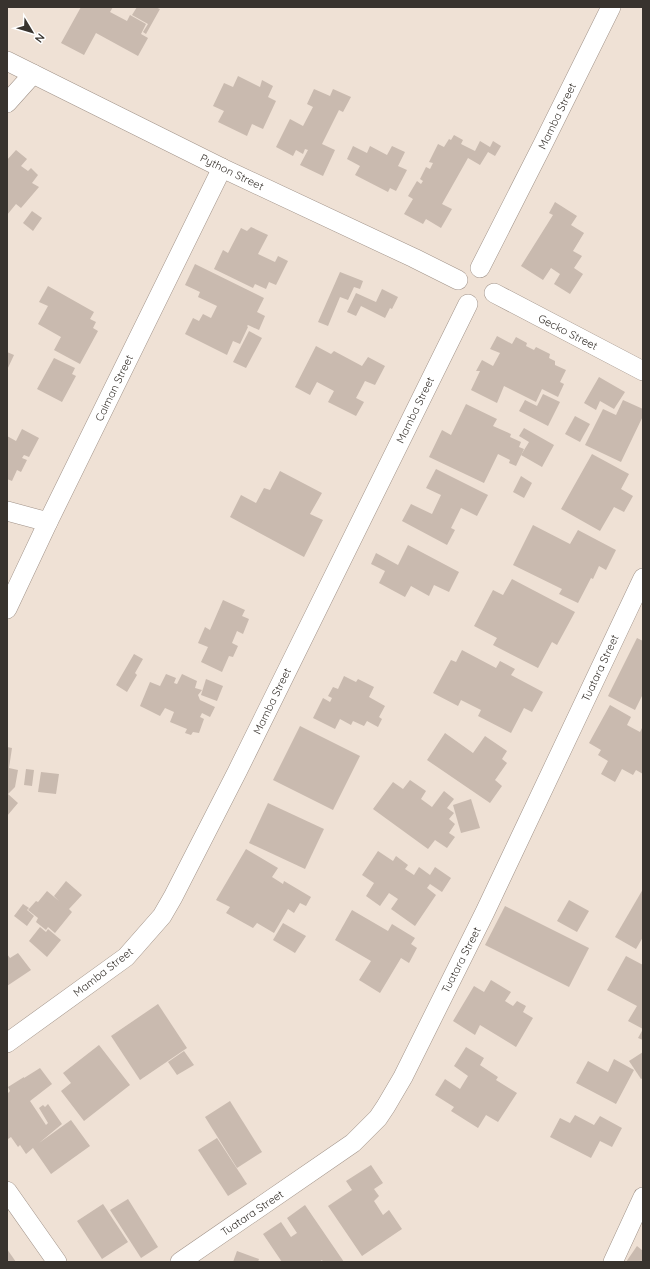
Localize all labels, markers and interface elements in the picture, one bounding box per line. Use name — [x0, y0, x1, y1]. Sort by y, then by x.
north arrow — [12, 12, 52, 52]
text: N — [32, 31, 48, 46]
street label: Mamba Street — [535, 80, 579, 152]
street label: Python Street — [198, 151, 266, 194]
street label: Gecko Street — [536, 311, 600, 353]
street label: Caiman Street — [92, 352, 136, 424]
street label: Mamba Street — [393, 374, 437, 446]
street label: Tuatara Street — [578, 632, 622, 704]
street label: Mamba Street — [250, 665, 294, 737]
street label: Tuatara Street — [438, 924, 484, 995]
street label: Mamba Street — [70, 944, 136, 1000]
street label: Tuatara Street — [218, 1187, 286, 1239]

